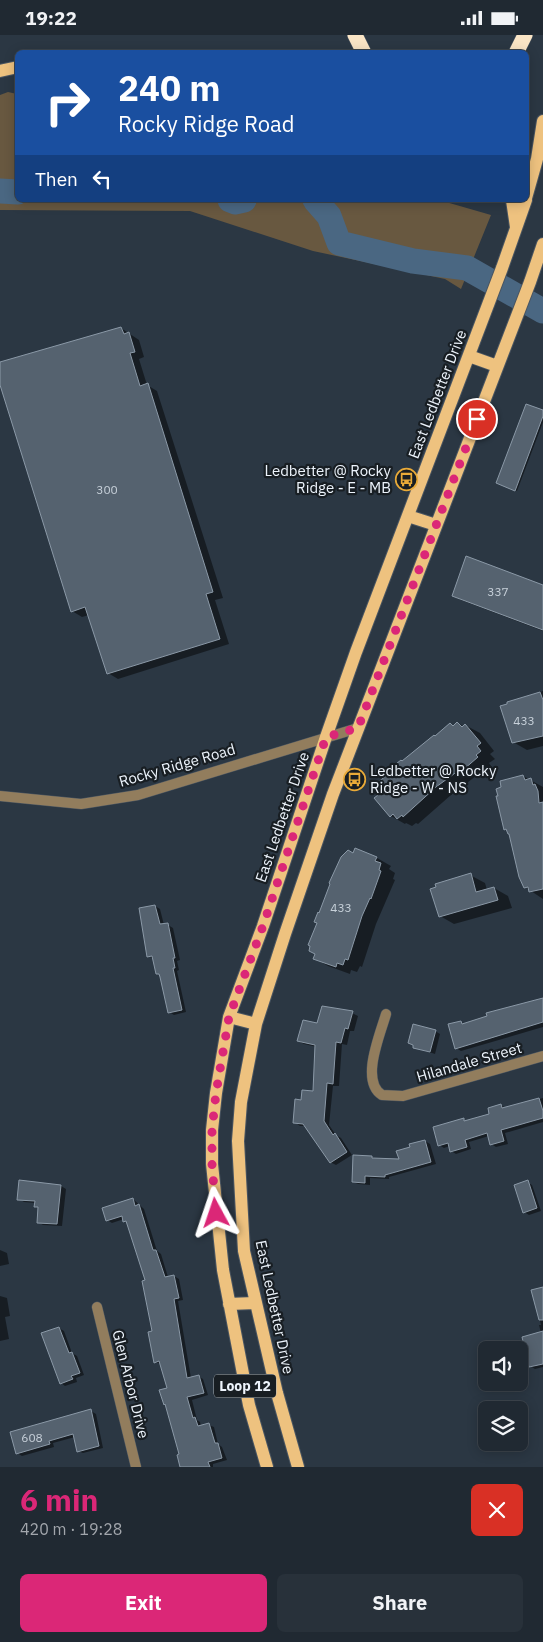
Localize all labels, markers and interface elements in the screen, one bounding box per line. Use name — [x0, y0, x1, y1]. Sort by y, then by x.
text: 19:22 — [25, 6, 77, 30]
text: 240 m — [118, 65, 221, 111]
icon: right — [35, 70, 100, 135]
text: Rocky Ridge Road — [118, 109, 295, 138]
icon: left — [88, 165, 116, 193]
text: Then — [35, 167, 78, 191]
street label: East Ledbetter Drive — [404, 327, 470, 461]
pin — [456, 398, 498, 440]
icon: arrive — [463, 405, 491, 433]
place label: Ledbetter @ Rocky Ridge - E - MB — [265, 461, 392, 497]
bus stop icon: Ledbetter @ Rocky Ridge - E - MB — [395, 467, 419, 491]
house number: 300 — [96, 482, 118, 497]
house number: 337 — [487, 584, 509, 599]
house number: 433 — [513, 713, 535, 728]
street label: Rocky Ridge Road — [117, 739, 237, 791]
street label: East Ledbetter Drive — [251, 749, 313, 885]
place label: Ledbetter @ Rocky Ridge - W - NS — [370, 761, 497, 797]
bus stop icon: Ledbetter @ Rocky Ridge - W - NS — [342, 767, 366, 791]
house number: 433 — [330, 900, 352, 915]
street label: Hilandale Street — [414, 1038, 524, 1086]
position arrow — [189, 1186, 241, 1238]
street label: East Ledbetter Drive — [252, 1238, 298, 1376]
street label: Glen Arbor Drive — [108, 1328, 154, 1440]
map controls — [478, 1341, 528, 1451]
button: sound — [478, 1341, 528, 1391]
road number: Loop 12 — [214, 1375, 276, 1397]
button: layers — [478, 1401, 528, 1451]
house number: 608 — [21, 1430, 43, 1445]
text: 6 min — [20, 1480, 98, 1519]
button: close — [471, 1484, 523, 1536]
text: 420 m · 19:28 — [20, 1519, 122, 1539]
button: Exit — [20, 1574, 267, 1632]
button: Share — [277, 1574, 523, 1632]

